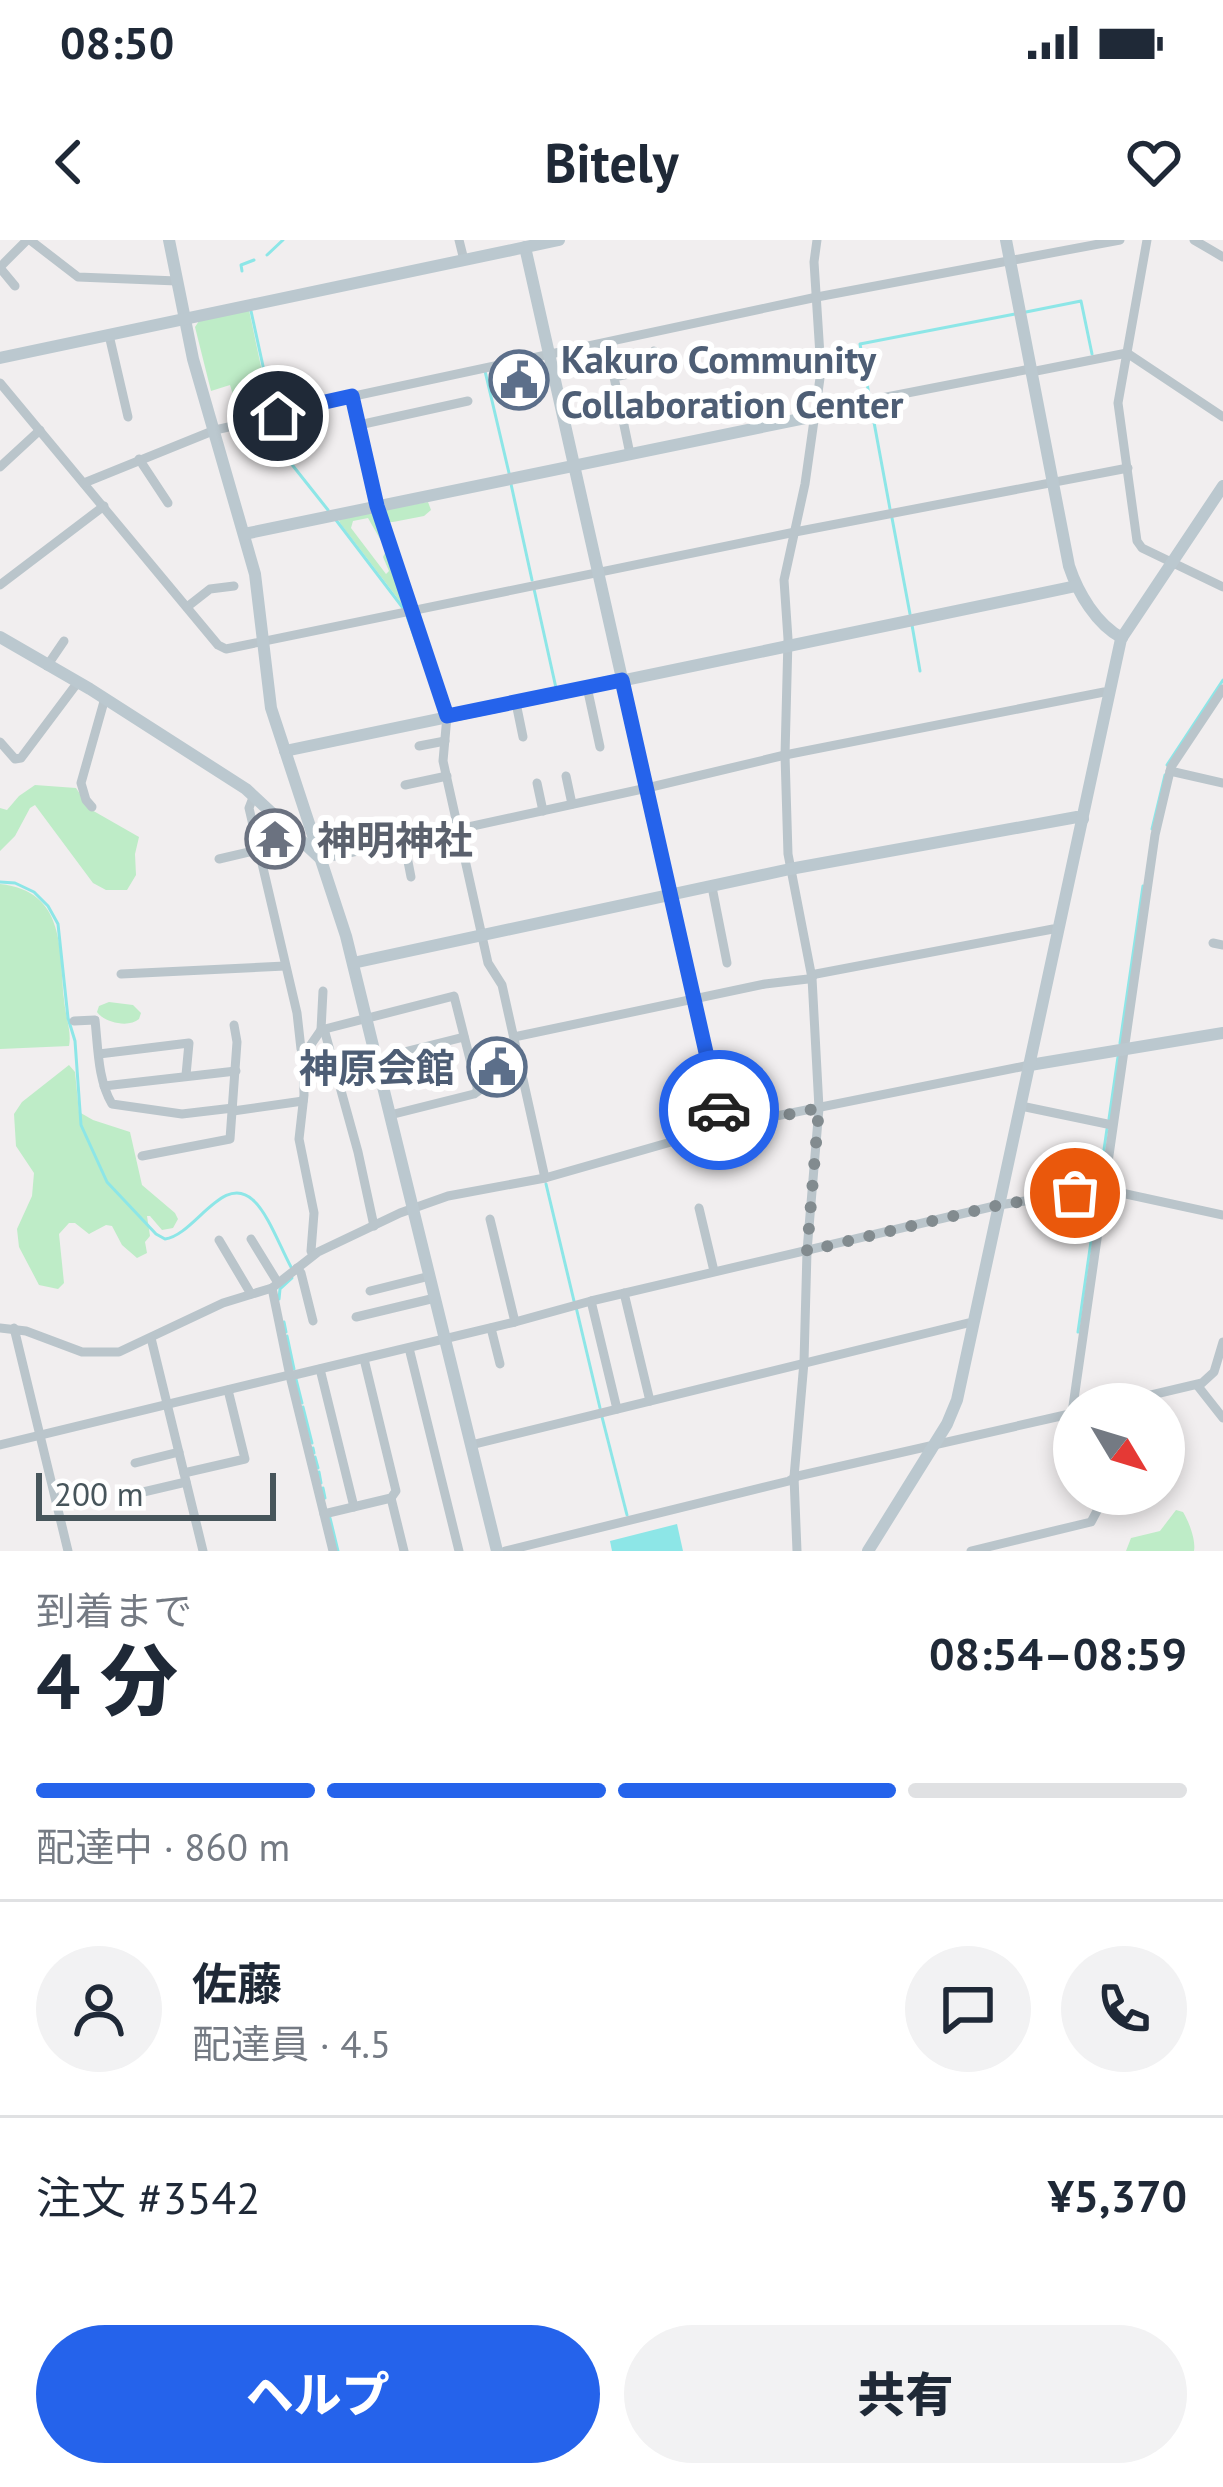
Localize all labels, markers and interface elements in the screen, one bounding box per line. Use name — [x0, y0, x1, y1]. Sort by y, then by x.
text: 08:50 — [60, 13, 174, 71]
text: Bitely — [544, 127, 679, 197]
icon: back — [36, 129, 102, 195]
icon: heart — [1121, 129, 1187, 195]
place label: Kakuro Community Collaboration Center — [561, 333, 904, 429]
public building icon: Kakuro Community Collaboration Center — [488, 349, 550, 411]
pin — [227, 365, 329, 467]
icon: home — [245, 383, 311, 449]
temple icon: 神明神社 — [244, 808, 306, 870]
place label: 神明神社 — [317, 814, 473, 865]
public building icon: 神原会館 — [466, 1036, 528, 1098]
place label: 神原会館 — [299, 1042, 455, 1093]
courier — [659, 1050, 779, 1170]
icon: car — [686, 1077, 752, 1143]
pin — [1024, 1142, 1126, 1244]
icon: bag — [1042, 1160, 1108, 1226]
north arrow — [1053, 1383, 1185, 1515]
map controls — [1053, 1383, 1185, 1515]
scale bar — [36, 1467, 276, 1520]
text: 200 m — [54, 1472, 144, 1515]
text: 到着まで — [36, 1585, 192, 1636]
text: 08:54–08:59 — [929, 1624, 1187, 1682]
text: 4 分 — [36, 1630, 178, 1731]
text: 配達中 · 860 m — [36, 1821, 290, 1872]
button: person — [36, 1946, 162, 2072]
button: chat — [905, 1946, 1031, 2072]
button: phone — [1061, 1946, 1187, 2072]
text: 佐藤 — [192, 1954, 282, 2012]
text: 配達員 · 4.5 — [192, 2018, 391, 2069]
text: ¥5,370 — [1048, 2166, 1187, 2224]
text: 注文 #3542 — [36, 2168, 261, 2226]
button: ヘルプ — [36, 2325, 600, 2463]
button: 共有 — [624, 2325, 1187, 2463]

